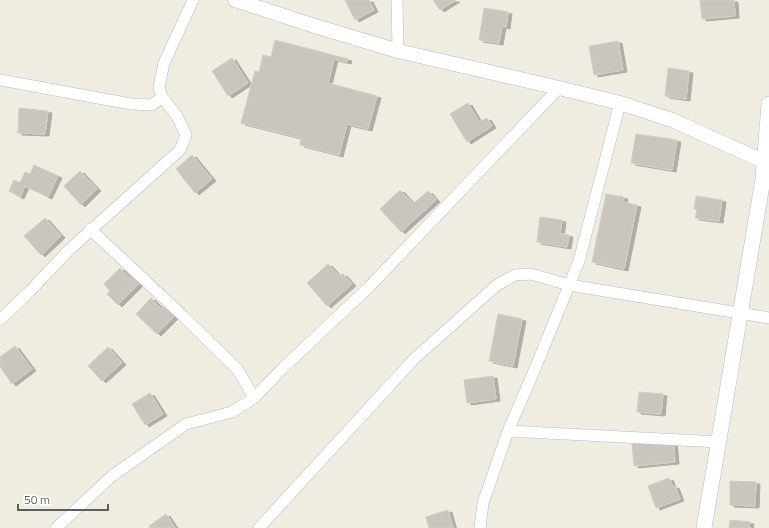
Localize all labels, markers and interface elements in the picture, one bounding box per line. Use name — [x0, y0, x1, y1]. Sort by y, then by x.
scale bar — [18, 486, 108, 512]
text: 50 m — [24, 490, 50, 509]

